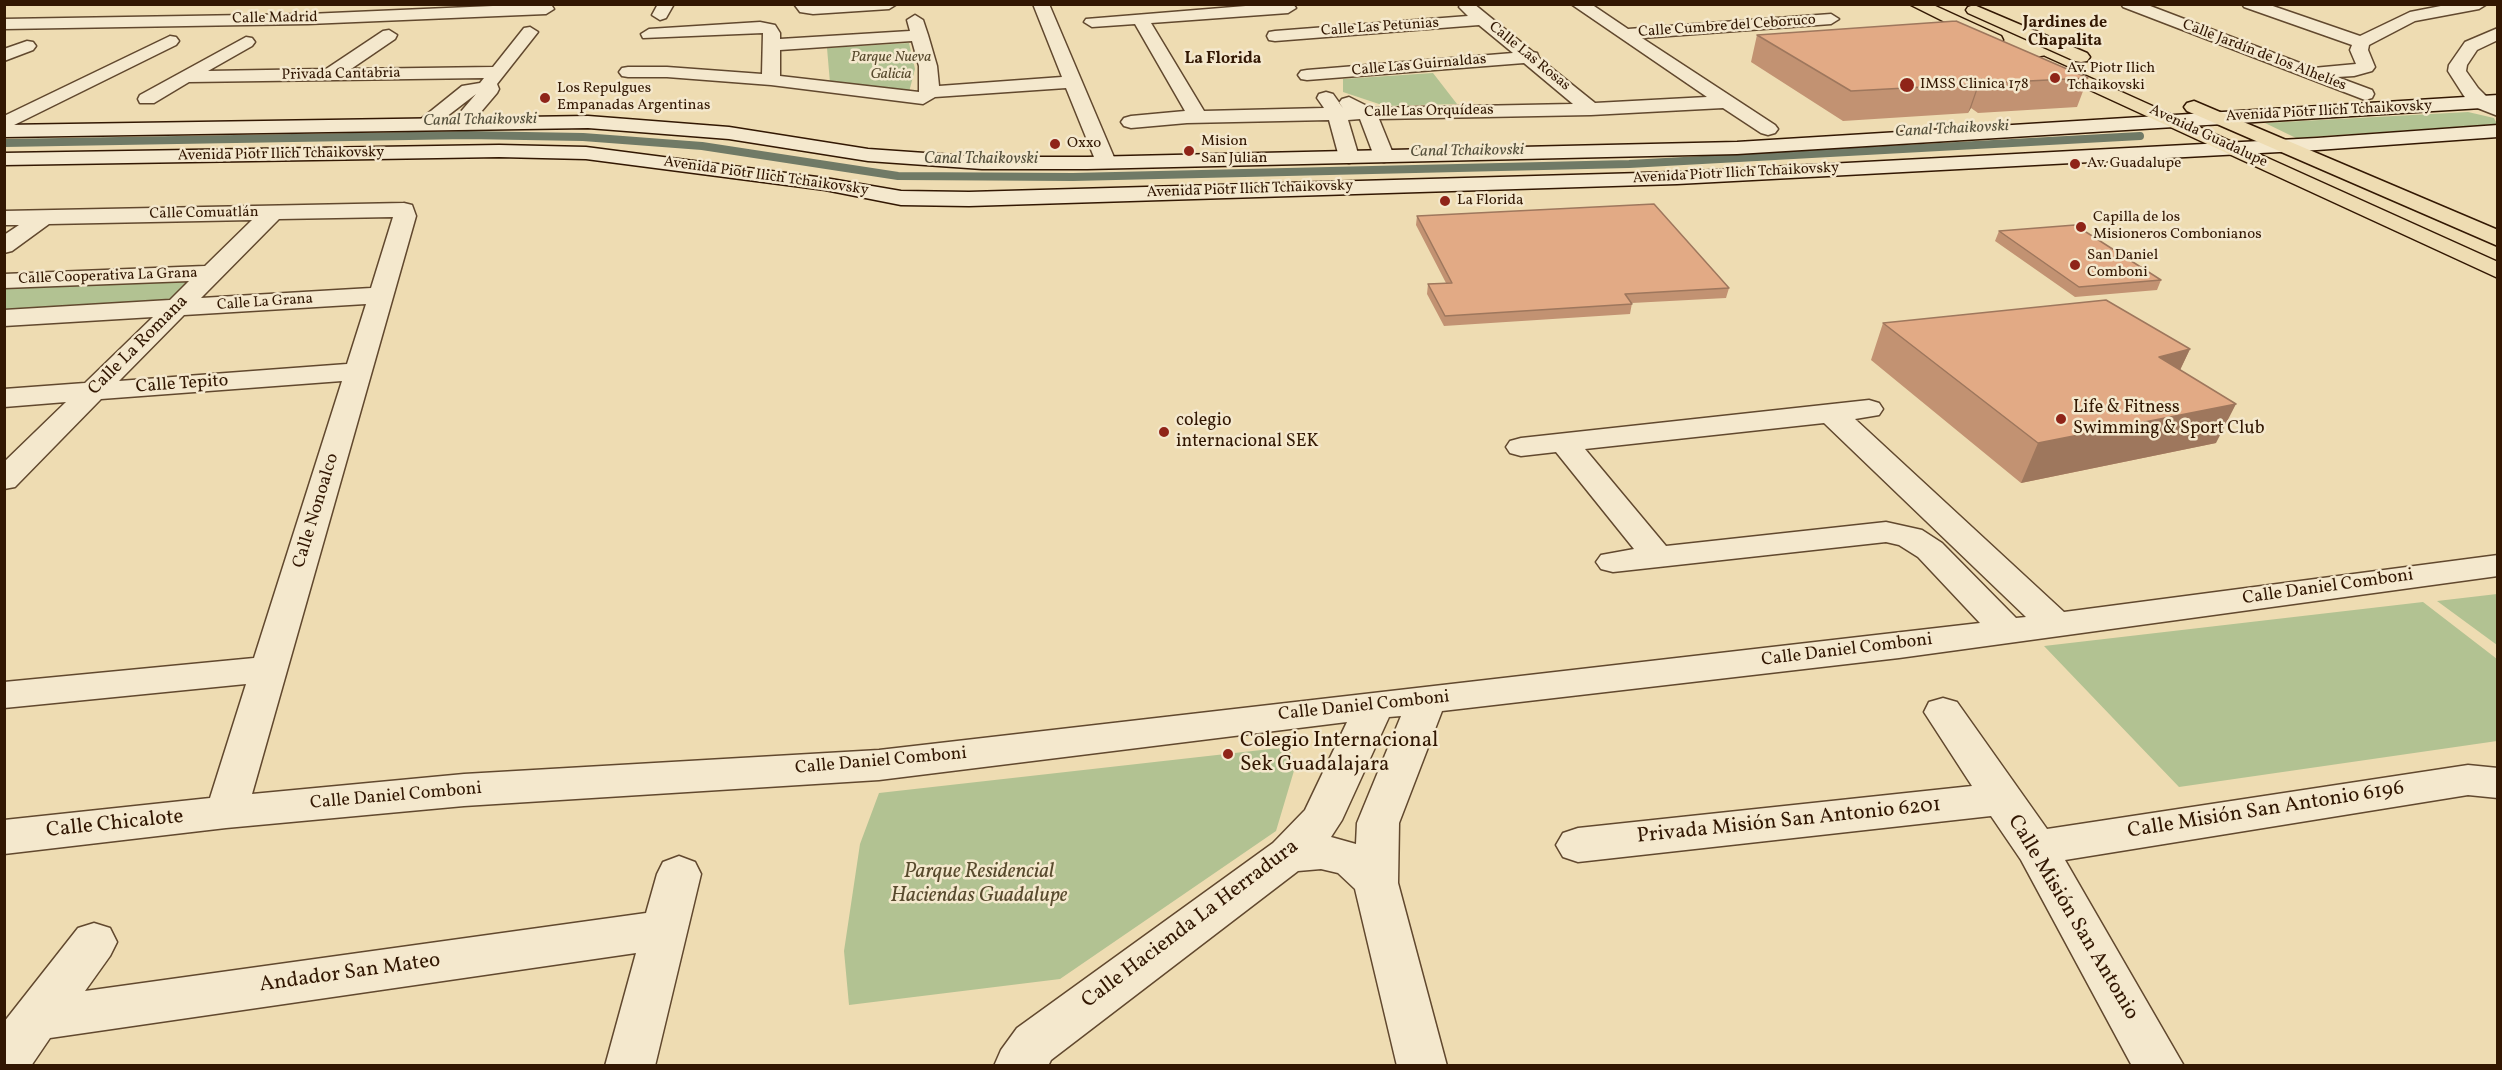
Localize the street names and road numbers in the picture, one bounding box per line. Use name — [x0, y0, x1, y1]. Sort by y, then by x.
street label: Calle Madrid — [232, 9, 318, 29]
street label: Calle Cumbre del Ceboruco — [1638, 12, 1816, 42]
street label: Calle Las Petunias — [1320, 15, 1440, 41]
street label: Calle Jardín de los Alhelíes — [2180, 16, 2348, 96]
street label: Calle Las Rosas — [1485, 19, 1573, 95]
street label: Calle Las Guirnaldas — [1351, 51, 1487, 81]
street label: Privada Cantabria — [281, 65, 401, 85]
street label: Avenida Piotr Ilich Tchaikovsky — [2225, 98, 2433, 126]
street label: Calle Las Orquídeas — [1364, 102, 1494, 122]
street label: Avenida Guadalupe — [2146, 102, 2270, 172]
street label: Avenida Piotr Ilich Tchaikovsky — [178, 144, 384, 166]
street label: Avenida Piotr Ilich Tchaikovsky — [662, 154, 870, 200]
street label: Avenida Piotr Ilich Tchaikovsky — [1632, 160, 1840, 188]
street label: Avenida Piotr Ilich Tchaikovsky — [1146, 177, 1354, 203]
street label: Calle Comuatlán — [149, 204, 259, 224]
street label: Calle Cooperativa La Grana — [18, 265, 198, 289]
street label: Calle La Grana — [216, 291, 314, 315]
street label: Calle La Romana — [85, 292, 193, 400]
street label: Calle Tepito — [135, 371, 229, 399]
street label: Calle Nonoalco — [289, 451, 345, 571]
street label: Calle Daniel Comboni — [2241, 565, 2415, 611]
street label: Calle Daniel Comboni — [1760, 630, 1934, 672]
street label: Calle Daniel Comboni — [1277, 687, 1451, 727]
street label: Calle Daniel Comboni — [794, 744, 968, 780]
street label: Calle Misión San Antonio 6196 — [2126, 777, 2406, 845]
street label: Calle Daniel Comboni — [309, 779, 483, 815]
street label: Privada Misión San Antonio 6201 — [1636, 793, 1942, 851]
street label: Calle Chicalote — [45, 805, 185, 845]
street label: Calle Misión San Antonio — [2001, 811, 2143, 1025]
street label: Calle Hacienda La Herradura — [1078, 835, 1304, 1015]
street label: Andador San Mateo — [258, 949, 442, 999]

